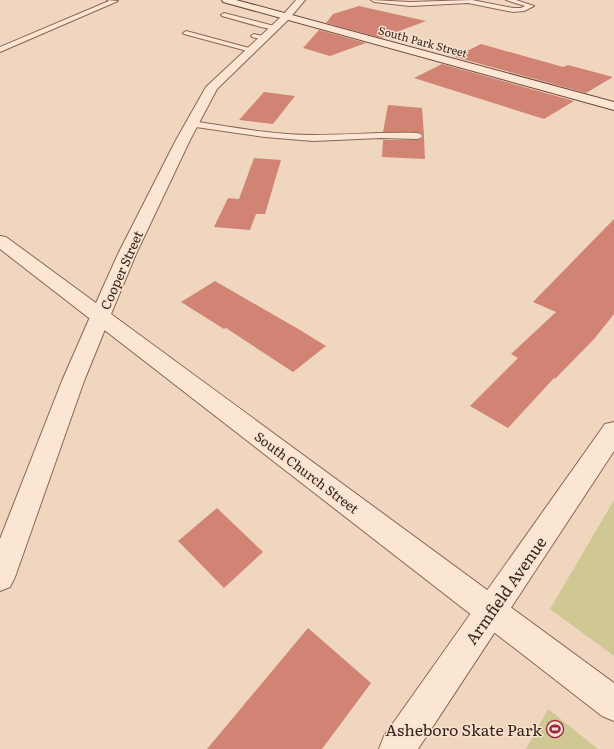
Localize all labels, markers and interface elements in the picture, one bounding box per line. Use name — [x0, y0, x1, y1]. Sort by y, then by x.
street label: South Park Street — [377, 21, 470, 61]
street label: Cooper Street — [95, 227, 147, 313]
street label: South Church Street — [251, 427, 364, 518]
street label: Armfield Avenue — [459, 531, 551, 649]
place label: Asheboro Skate Park — [385, 717, 542, 741]
sports icon: Asheboro Skate Park — [545, 719, 565, 739]

